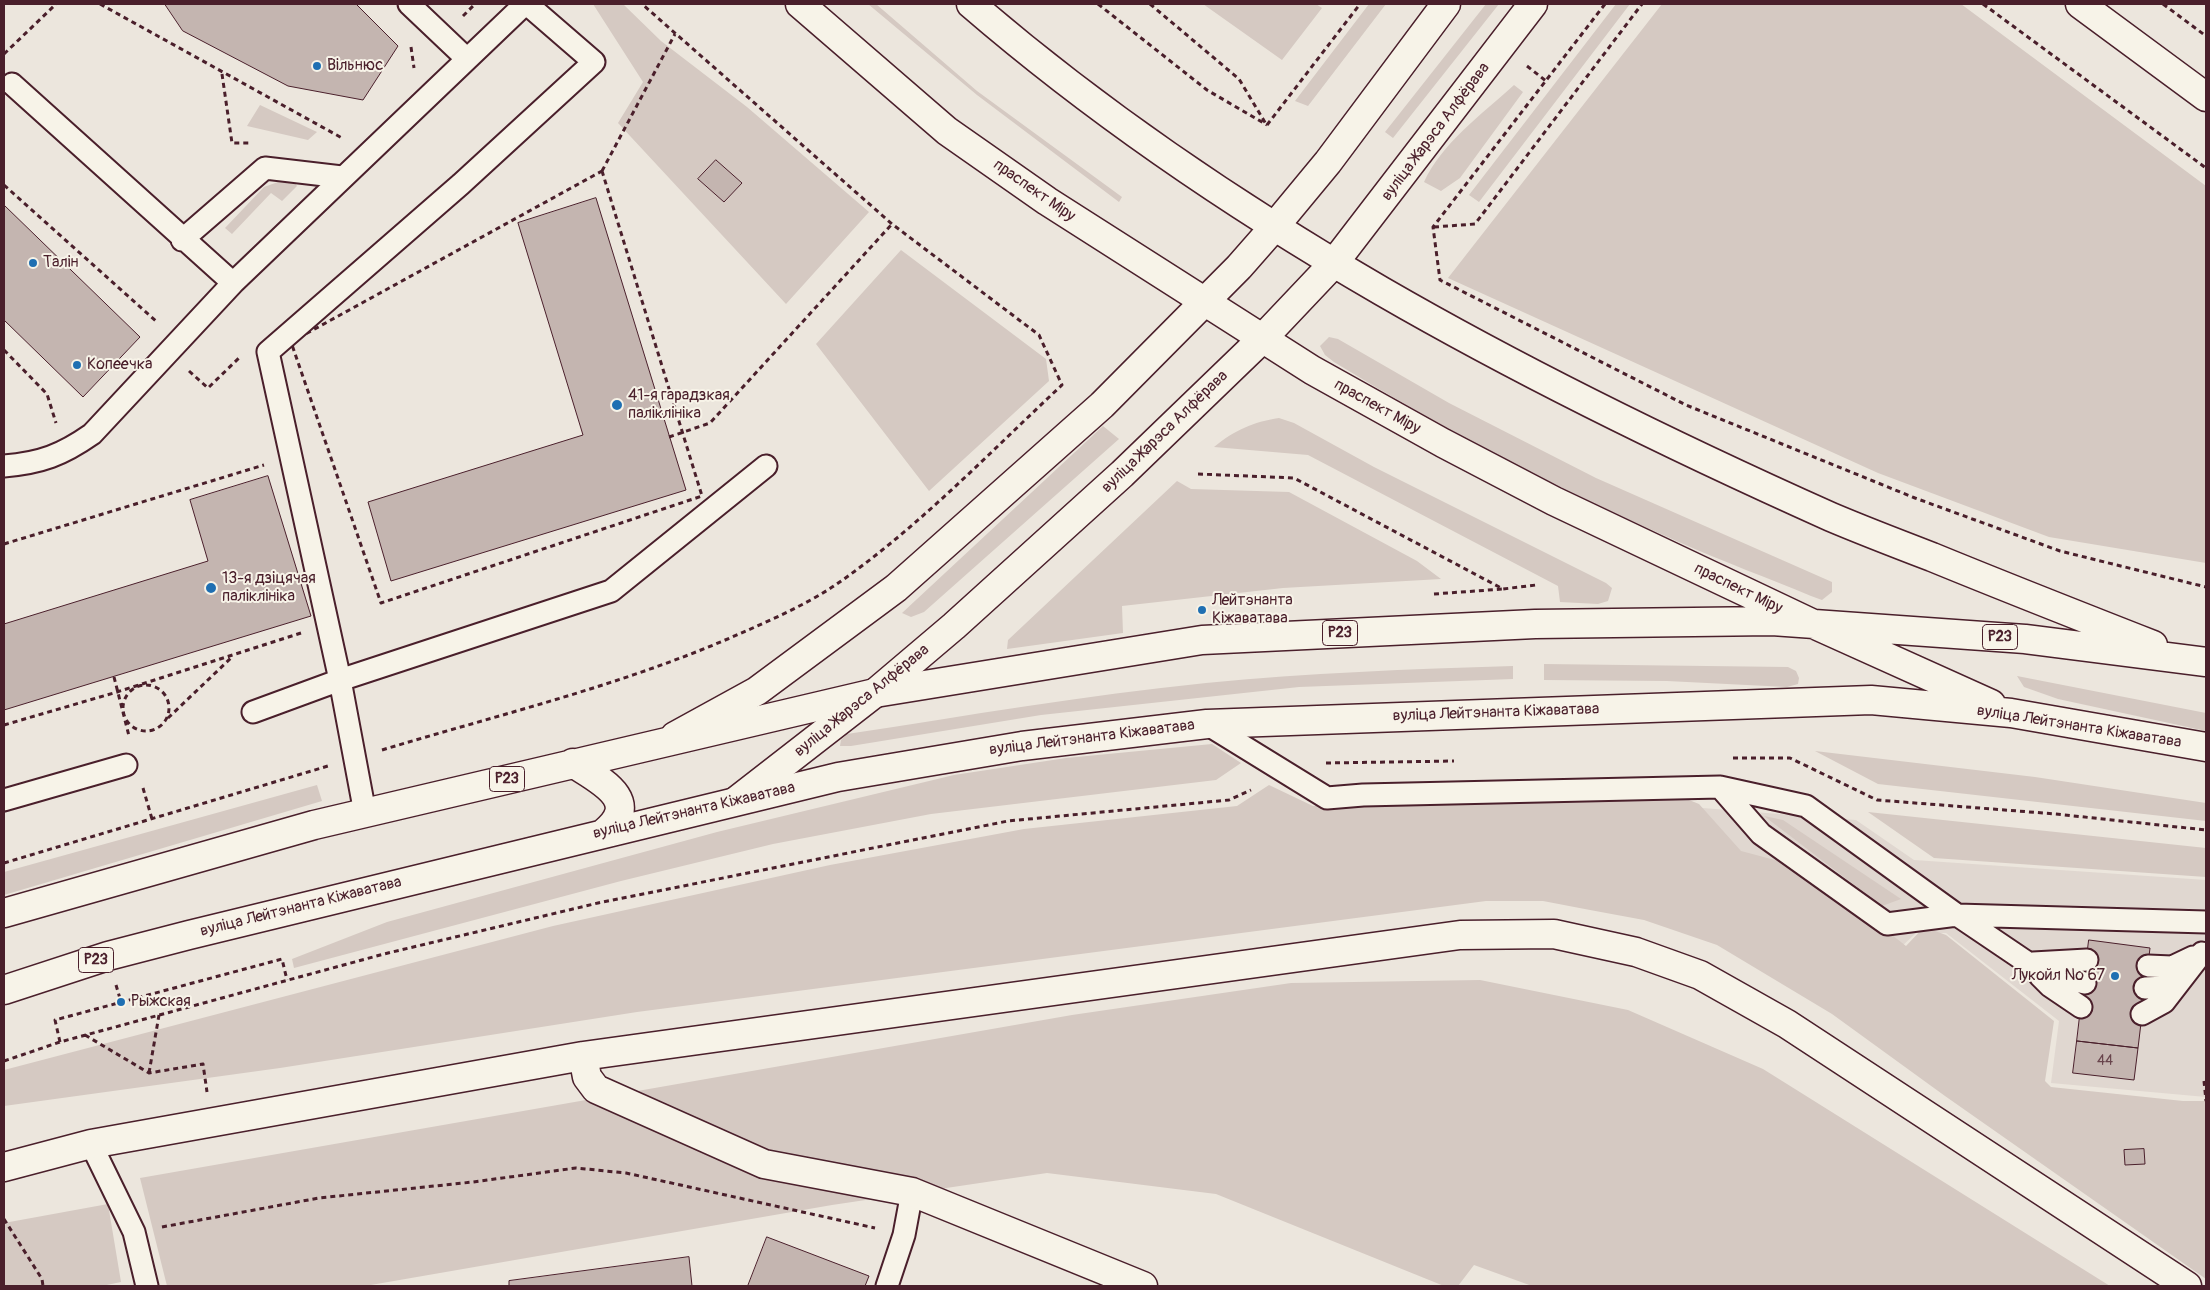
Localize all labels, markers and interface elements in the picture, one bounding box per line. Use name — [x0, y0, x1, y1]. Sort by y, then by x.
place label: Вільнюс — [327, 56, 383, 76]
street label: вуліца Жарэса Алфёрава — [1378, 59, 1494, 205]
marker: Вільнюс — [311, 60, 323, 72]
street label: праспект Міру — [989, 156, 1079, 226]
place label: Талін — [43, 253, 79, 273]
marker: Талін — [27, 257, 39, 269]
place label: Копеечка — [87, 355, 152, 375]
marker: Копеечка — [71, 359, 83, 371]
street label: вуліца Жарэса Алфёрава — [1098, 367, 1232, 497]
street label: праспект Міру — [1330, 375, 1424, 439]
place label: 41-я гарадзкая паліклініка — [628, 386, 730, 424]
marker: 41-я гарадзкая паліклініка — [610, 398, 624, 412]
street label: праспект Міру — [1691, 559, 1785, 619]
place label: 13-я дзіцячая паліклініка — [222, 569, 316, 607]
marker: 13-я дзіцячая паліклініка — [204, 581, 218, 595]
place label: Лейтэнанта Кіжаватава — [1212, 591, 1293, 629]
marker: Лейтэнанта Кіжаватава — [1196, 604, 1208, 616]
road number: Р23 — [1322, 620, 1358, 646]
road number: Р23 — [1982, 624, 2018, 650]
street label: вуліца Жарэса Алфёрава — [791, 641, 933, 761]
street label: вуліца Лейтэнанта Кіжаватава — [1392, 700, 1600, 726]
street label: вуліца Лейтэнанта Кіжаватава — [1975, 701, 2183, 753]
street label: вуліца Лейтэнанта Кіжаватава — [988, 716, 1196, 760]
road number: Р23 — [490, 766, 524, 792]
street label: вуліца Лейтэнанта Кіжаватава — [591, 778, 797, 844]
street label: вуліца Лейтэнанта Кіжаватава — [198, 873, 404, 941]
road number: Р23 — [78, 948, 114, 972]
place label: Лукойл № 67 — [2012, 966, 2105, 986]
marker: Лукойл № 67 — [2109, 970, 2121, 982]
place label: Рыжская — [131, 992, 191, 1012]
marker: Рыжская — [115, 996, 127, 1008]
house number: 44 — [2097, 1053, 2113, 1069]

